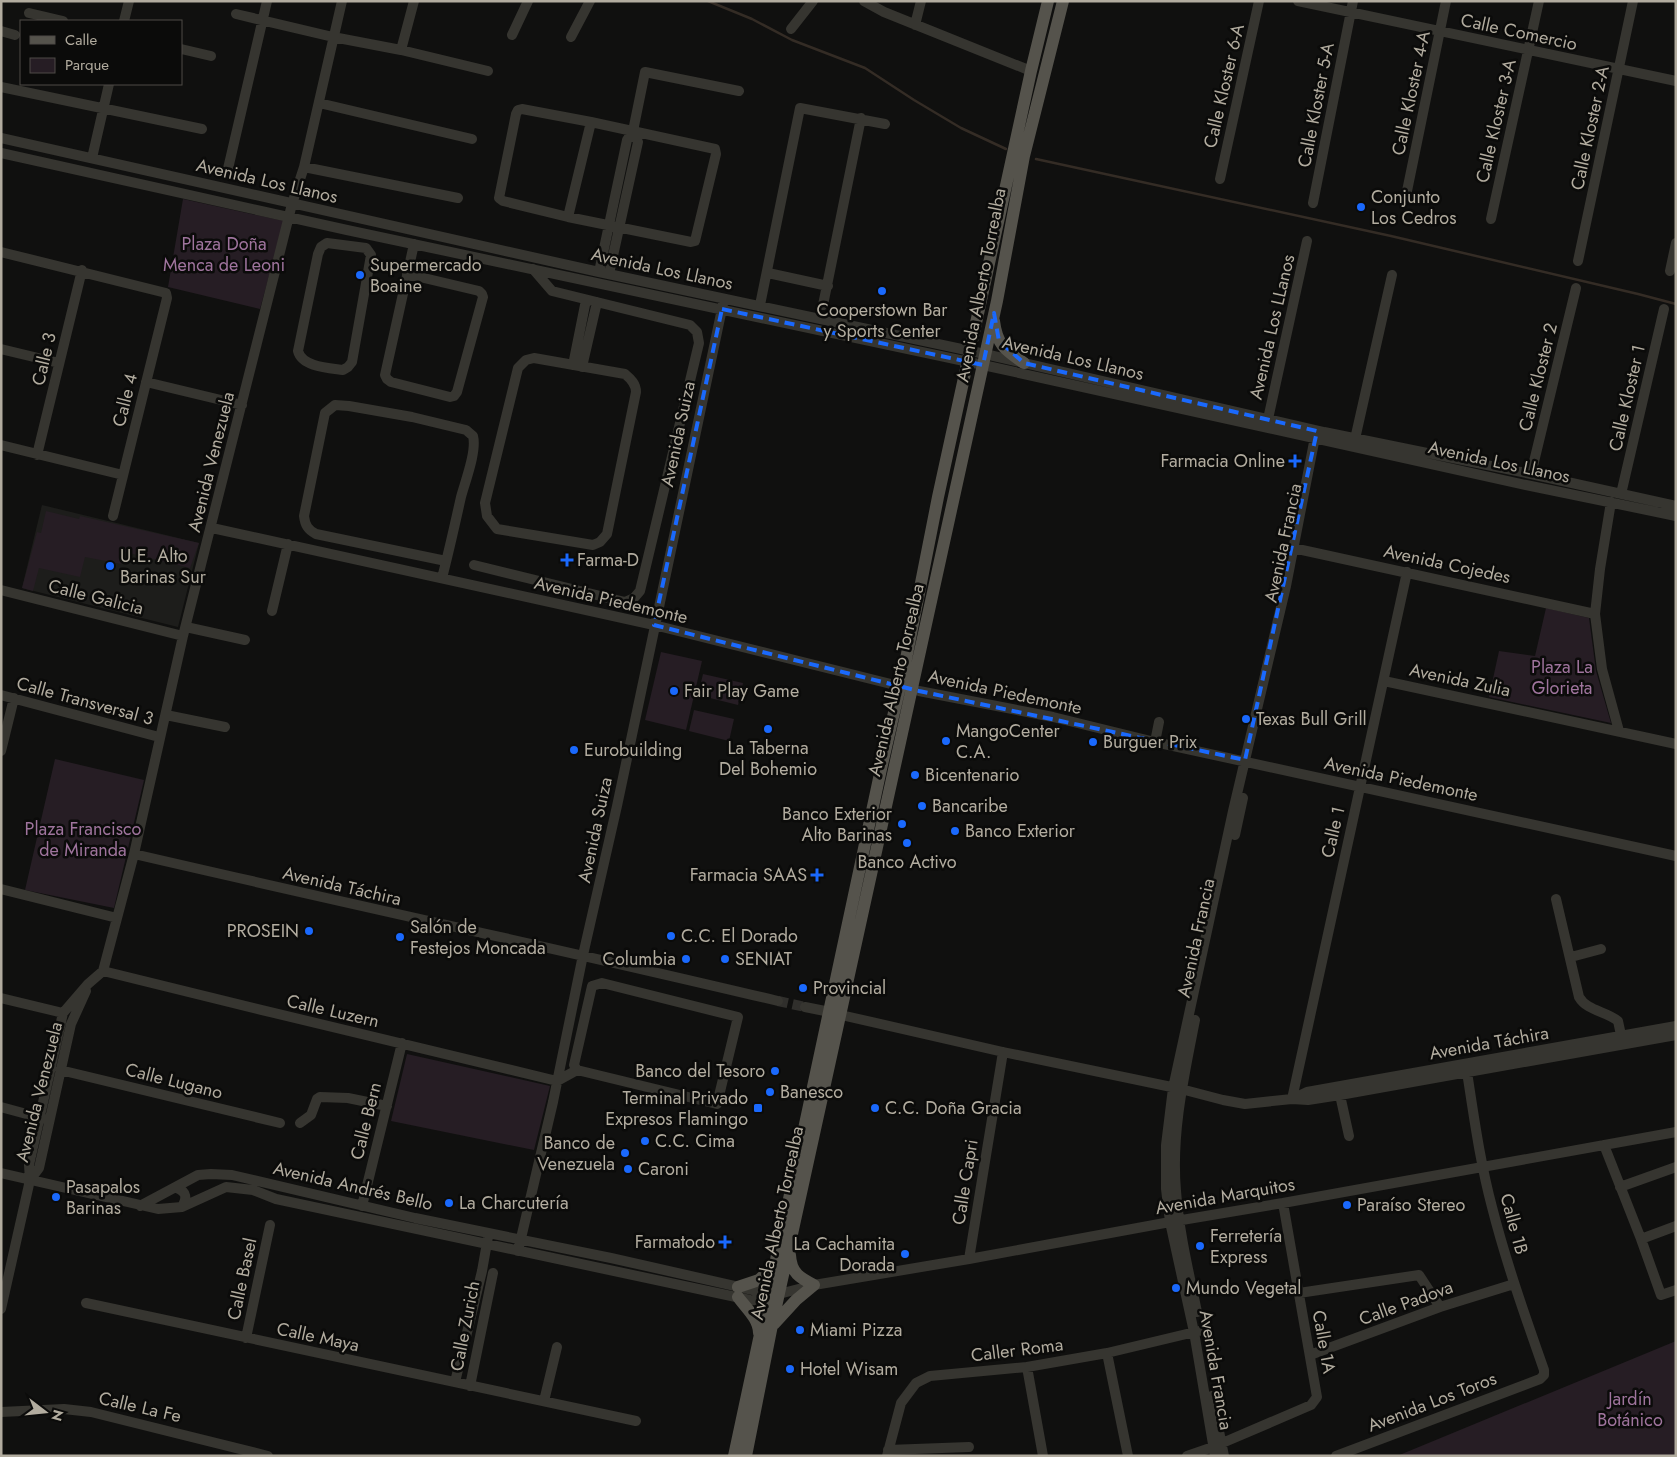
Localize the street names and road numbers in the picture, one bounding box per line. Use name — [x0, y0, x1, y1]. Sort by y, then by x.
street label: Calle Comercio — [1458, 7, 1580, 57]
street label: Calle Kloster 6-A — [1197, 21, 1251, 151]
street label: Calle Kloster 4-A — [1385, 28, 1437, 158]
street label: Calle Kloster 5-A — [1291, 40, 1341, 169]
street label: Calle Kloster 3-A — [1469, 57, 1523, 185]
street label: Calle Kloster 2-A — [1564, 63, 1616, 193]
street label: Avenida Los Llanos — [194, 152, 340, 210]
street label: Avenida Alberto Torrealba — [949, 186, 1013, 384]
street label: Avenida Los Llanos — [589, 241, 735, 297]
street label: Avenida Los LLanos — [1243, 252, 1301, 402]
street label: Calle Kloster 2 — [1512, 320, 1564, 434]
street label: Avenida Los Llanos — [1000, 329, 1146, 387]
street label: Calle 3 — [25, 330, 63, 388]
street label: Calle Kloster 1 — [1602, 342, 1652, 454]
street label: Calle 4 — [106, 370, 144, 430]
street label: Avenida Suiza — [654, 379, 702, 489]
street label: Avenida Venezuela — [181, 389, 241, 535]
street label: Avenida Los Llanos — [1426, 434, 1572, 490]
street label: Avenida Francia — [1258, 481, 1308, 605]
street label: Avenida Cojedes — [1381, 538, 1513, 590]
street label: Avenida Piedemonte — [532, 570, 690, 630]
street label: Calle Galicia — [46, 573, 146, 621]
street label: Avenida Alberto Torrealba — [861, 581, 931, 779]
street label: Avenida Zulia — [1407, 657, 1513, 703]
street label: Avenida Piedemonte — [926, 663, 1084, 721]
street label: Calle Transversal 3 — [14, 670, 156, 732]
street label: Avenida Piedemonte — [1322, 750, 1480, 808]
street label: Avenida Suiza — [571, 775, 619, 885]
street label: Calle 1 — [1314, 804, 1352, 860]
street label: Avenida Táchira — [280, 860, 404, 912]
street label: Avenida Francia — [1171, 876, 1221, 1000]
street label: Calle Luzern — [284, 988, 382, 1034]
street label: Avenida Venezuela — [9, 1019, 69, 1165]
street label: Avenida Táchira — [1427, 1020, 1551, 1066]
street label: Calle Lugano — [123, 1056, 225, 1106]
street label: Calle Bern — [344, 1080, 388, 1162]
street label: Avenida Alberto Torrealba — [744, 1124, 810, 1322]
street label: Calle Capri — [945, 1137, 985, 1227]
street label: Avenida Andrés Bello — [271, 1155, 436, 1217]
street label: Avenida Marquitos — [1153, 1171, 1297, 1221]
street label: Calle 1B — [1493, 1191, 1535, 1257]
street label: Calle Basel — [221, 1236, 263, 1322]
street label: Calle Padova — [1355, 1274, 1457, 1332]
street label: Calle Zurich — [444, 1279, 486, 1373]
street label: Avenida Francia — [1193, 1308, 1239, 1432]
street label: Calle 1A — [1306, 1308, 1342, 1376]
street label: Calle Maya — [274, 1316, 362, 1358]
street label: Caller Roma — [969, 1331, 1065, 1369]
street label: Avenida Los Toros — [1364, 1365, 1500, 1439]
street label: Calle La Fe — [96, 1385, 184, 1429]

